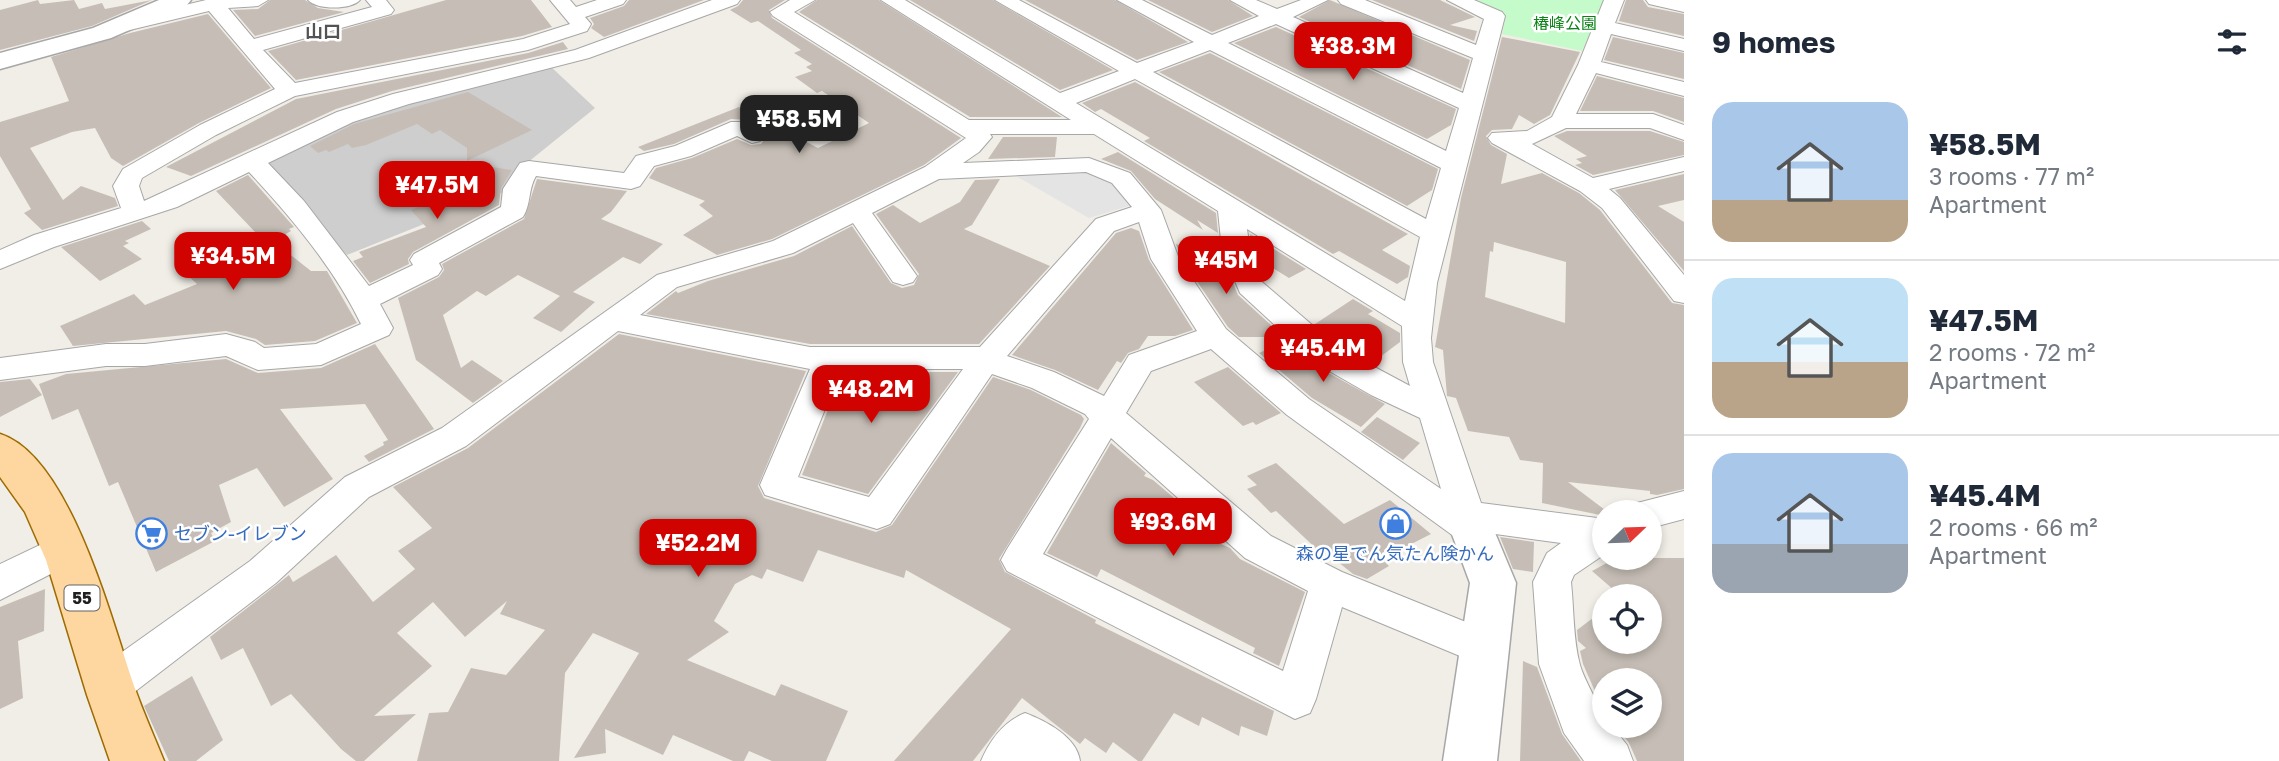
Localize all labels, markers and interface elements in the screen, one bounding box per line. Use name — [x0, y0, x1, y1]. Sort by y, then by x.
park label: 椿峰公園 — [1533, 13, 1597, 33]
district label: 山口 — [305, 20, 341, 42]
pin: ¥38.3M — [1296, 22, 1410, 82]
icon: filters — [2213, 23, 2251, 61]
text: 9 homes — [1712, 24, 1835, 60]
text: ¥38.3M — [1310, 31, 1396, 59]
pin: ¥58.5M — [742, 96, 856, 155]
text: ¥58.5M — [756, 104, 842, 132]
text: ¥58.5M — [1929, 126, 2041, 162]
icon: home — [1768, 130, 1852, 214]
pin: ¥47.5M — [380, 162, 494, 221]
text: 3 rooms · 77 m² — [1929, 162, 2094, 190]
text: ¥47.5M — [395, 170, 479, 198]
text: Apartment — [1929, 190, 2047, 218]
pin: ¥34.5M — [176, 232, 290, 292]
pin: ¥45M — [1185, 236, 1267, 296]
text: ¥34.5M — [190, 241, 276, 269]
text: ¥45M — [1194, 245, 1258, 273]
text: ¥47.5M — [1929, 302, 2039, 338]
icon: home — [1768, 306, 1852, 390]
pin: ¥45.4M — [1266, 324, 1380, 384]
text: ¥45.4M — [1280, 333, 1366, 361]
text: 2 rooms · 72 m² — [1929, 338, 2095, 366]
pin: ¥48.2M — [814, 366, 928, 425]
text: Apartment — [1929, 366, 2047, 394]
text: ¥48.2M — [828, 374, 914, 402]
text: ¥45.4M — [1929, 477, 2041, 513]
icon: home — [1768, 481, 1852, 565]
pin: ¥93.6M — [1116, 498, 1230, 558]
north arrow — [1592, 500, 1662, 570]
map controls — [1592, 500, 1662, 738]
shop icon: 森の星でん気たん険かん — [1378, 506, 1412, 540]
text: ¥93.6M — [1130, 507, 1216, 535]
text: 2 rooms · 66 m² — [1929, 513, 2098, 541]
supermarket icon: セブン-イレブン — [134, 517, 168, 551]
pin: ¥52.2M — [641, 520, 755, 579]
place label: セブン-イレブン — [174, 522, 307, 544]
text: ¥52.2M — [655, 528, 741, 556]
text: Apartment — [1929, 541, 2047, 569]
place label: 森の星でん気たん険かん — [1296, 542, 1494, 564]
button: locate — [1592, 584, 1662, 654]
road number: 55 — [64, 586, 100, 610]
button: layers — [1592, 668, 1662, 738]

